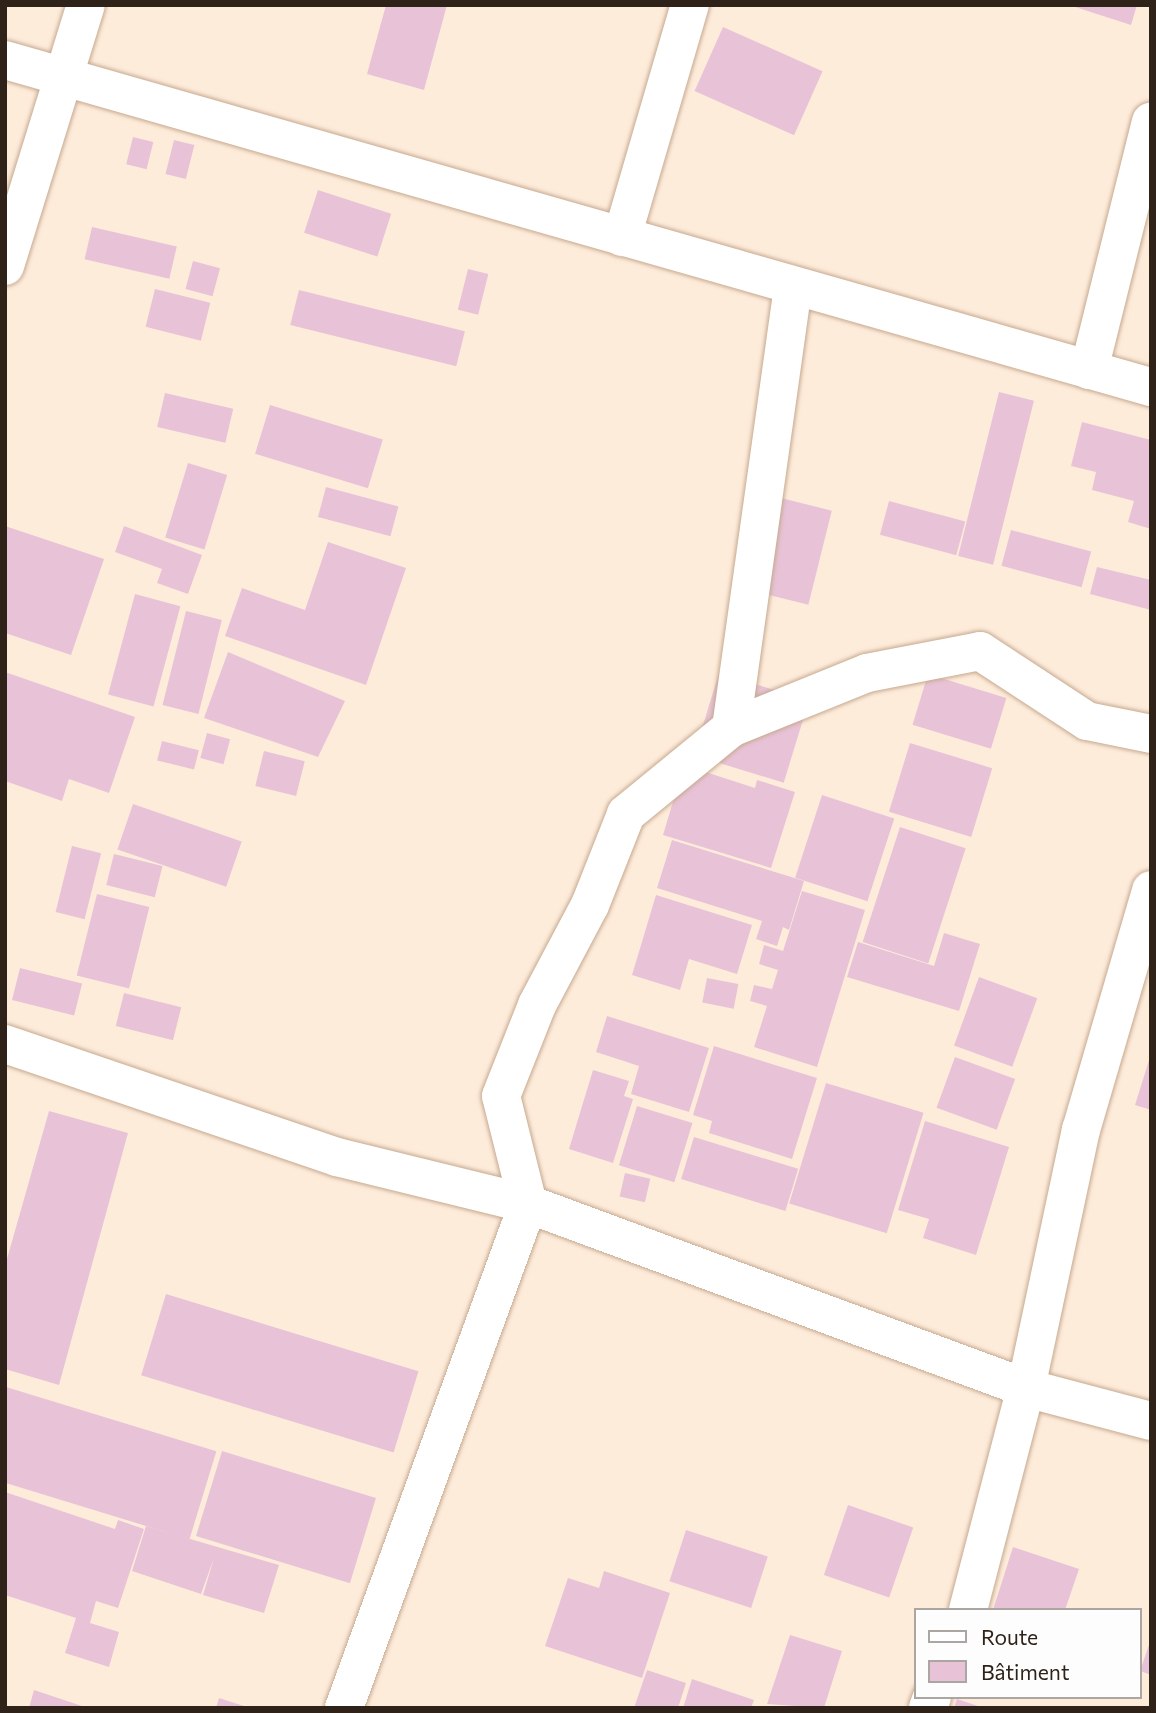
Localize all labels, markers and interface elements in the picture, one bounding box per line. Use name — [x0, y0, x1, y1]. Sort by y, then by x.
legend — [914, 1608, 1142, 1699]
text: Route — [981, 1624, 1038, 1649]
text: Bâtiment — [981, 1659, 1070, 1684]

